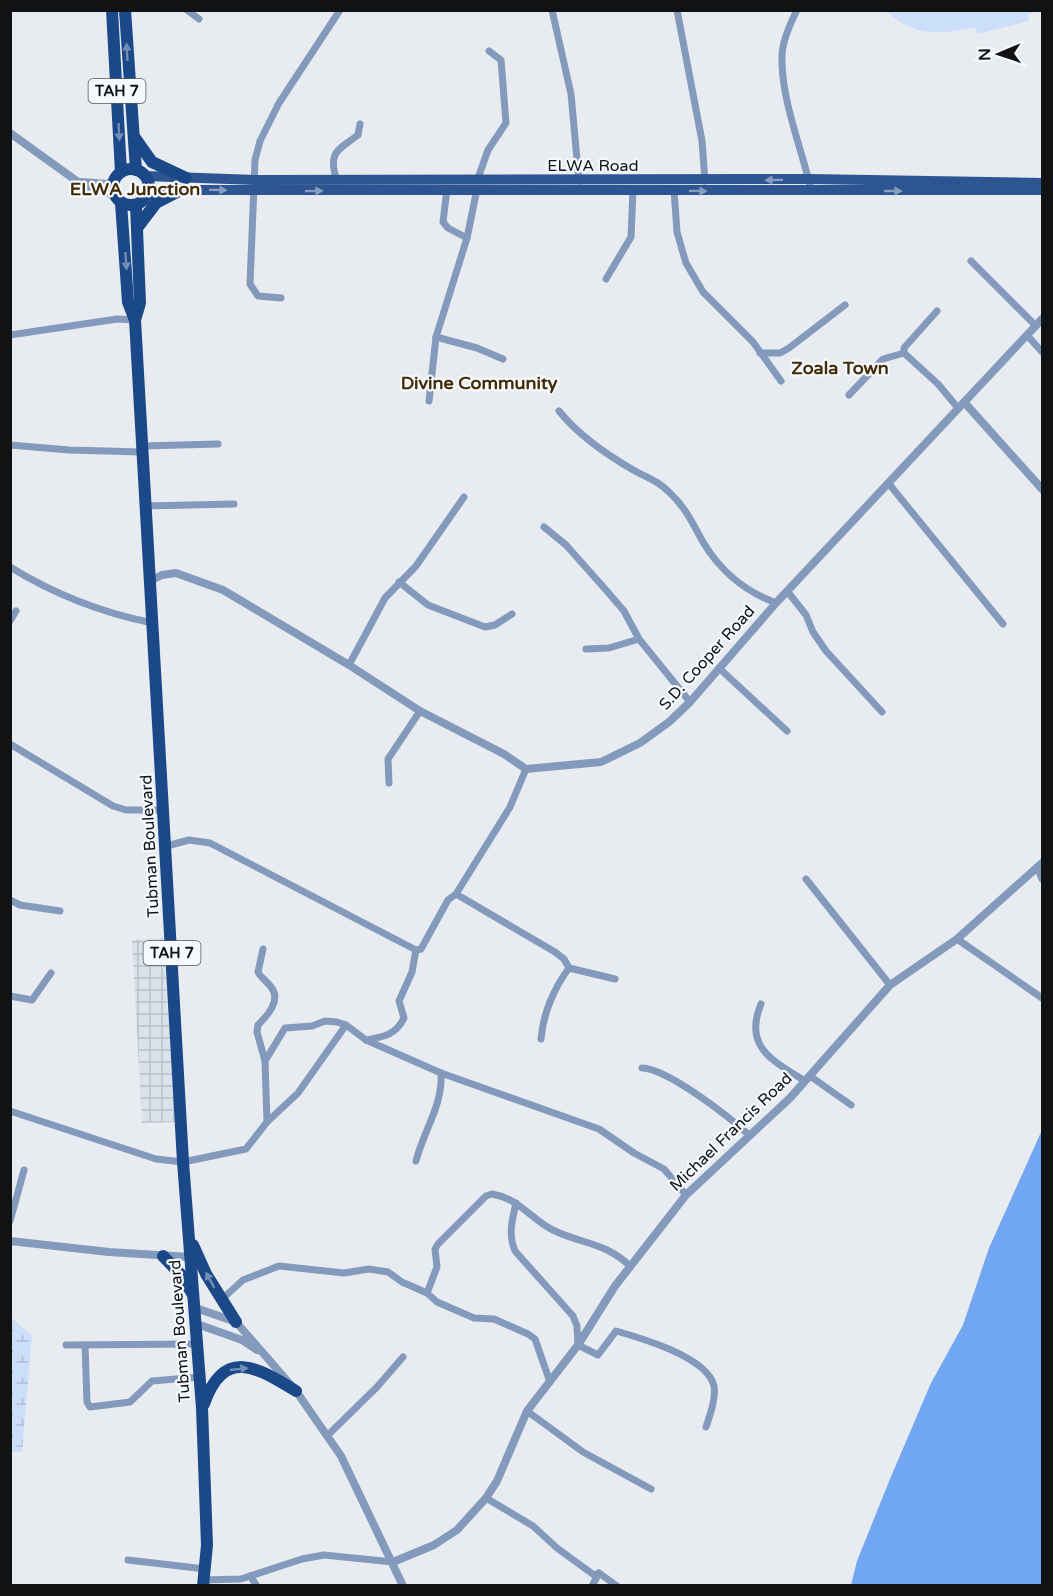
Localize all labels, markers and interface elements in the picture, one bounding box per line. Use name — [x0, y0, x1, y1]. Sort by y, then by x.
north arrow — [969, 24, 1029, 84]
one-way arrow — [122, 43, 132, 62]
text: N — [975, 48, 995, 61]
road number: TAH 7 — [88, 79, 146, 103]
one-way arrow — [115, 122, 124, 141]
street label: ELWA Road — [547, 156, 639, 176]
one-way arrow — [765, 175, 784, 185]
district label: ELWA Junction — [70, 178, 200, 200]
one-way arrow — [209, 185, 228, 195]
one-way arrow — [305, 186, 324, 195]
one-way arrow — [689, 186, 708, 196]
one-way arrow — [884, 186, 903, 196]
one-way arrow — [121, 252, 130, 271]
district label: Zoala Town — [791, 357, 889, 379]
district label: Divine Community — [401, 372, 558, 394]
street label: S.D. Cooper Road — [655, 602, 759, 714]
street label: Tubman Boulevard — [136, 774, 164, 918]
road number: TAH 7 — [144, 941, 201, 965]
street label: Michael Francis Road — [666, 1068, 796, 1196]
street label: Tubman Boulevard — [165, 1259, 195, 1403]
one-way arrow — [205, 1271, 215, 1288]
one-way arrow — [230, 1364, 249, 1373]

